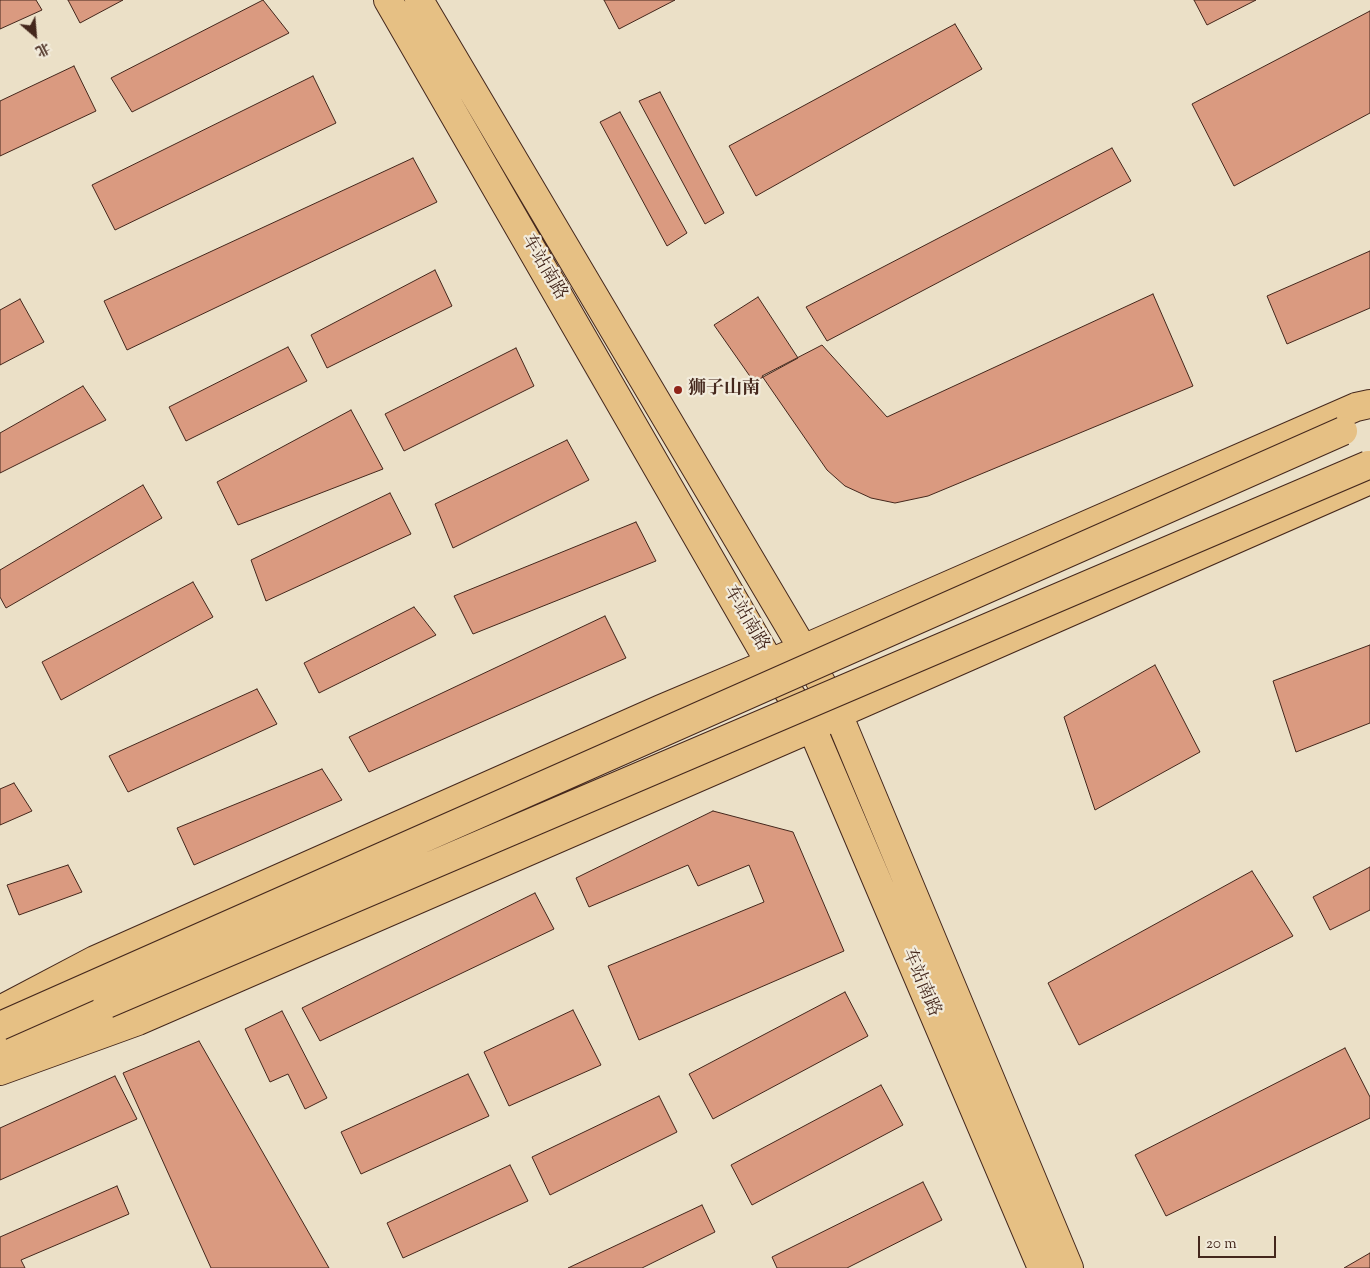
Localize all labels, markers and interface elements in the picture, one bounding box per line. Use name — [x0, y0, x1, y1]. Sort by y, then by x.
north arrow — [10, 10, 60, 60]
text: 北 — [31, 36, 53, 60]
street label: 车站南路 — [516, 231, 570, 305]
place label: 狮子山南 — [688, 379, 760, 401]
marker: 狮子山南 — [672, 384, 684, 396]
street label: 车站南路 — [718, 582, 772, 656]
street label: 车站南路 — [896, 946, 944, 1020]
scale bar — [1200, 1226, 1278, 1258]
text: 20 m — [1206, 1234, 1237, 1255]

